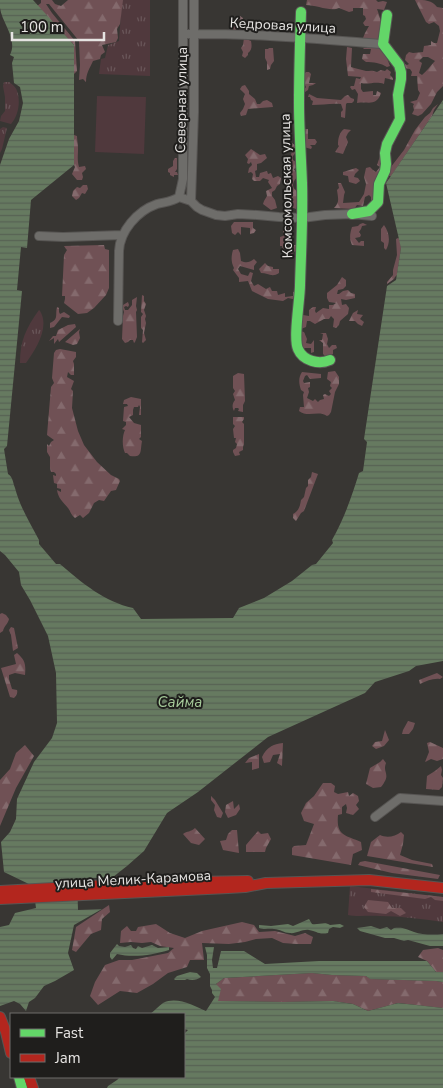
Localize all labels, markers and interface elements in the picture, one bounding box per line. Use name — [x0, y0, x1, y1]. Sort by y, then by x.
scale bar — [12, 10, 105, 42]
street label: Кедровая улица — [229, 13, 337, 38]
text: 100 m — [20, 17, 64, 37]
street label: Северная улица — [171, 47, 192, 153]
street label: Комсомольская улица — [276, 113, 297, 259]
water label: Сайма — [158, 692, 202, 712]
street label: улица Мелик-Карамова — [54, 866, 212, 893]
legend — [10, 1013, 185, 1078]
text: Fast — [55, 1023, 84, 1043]
text: Jam — [54, 1048, 81, 1068]

